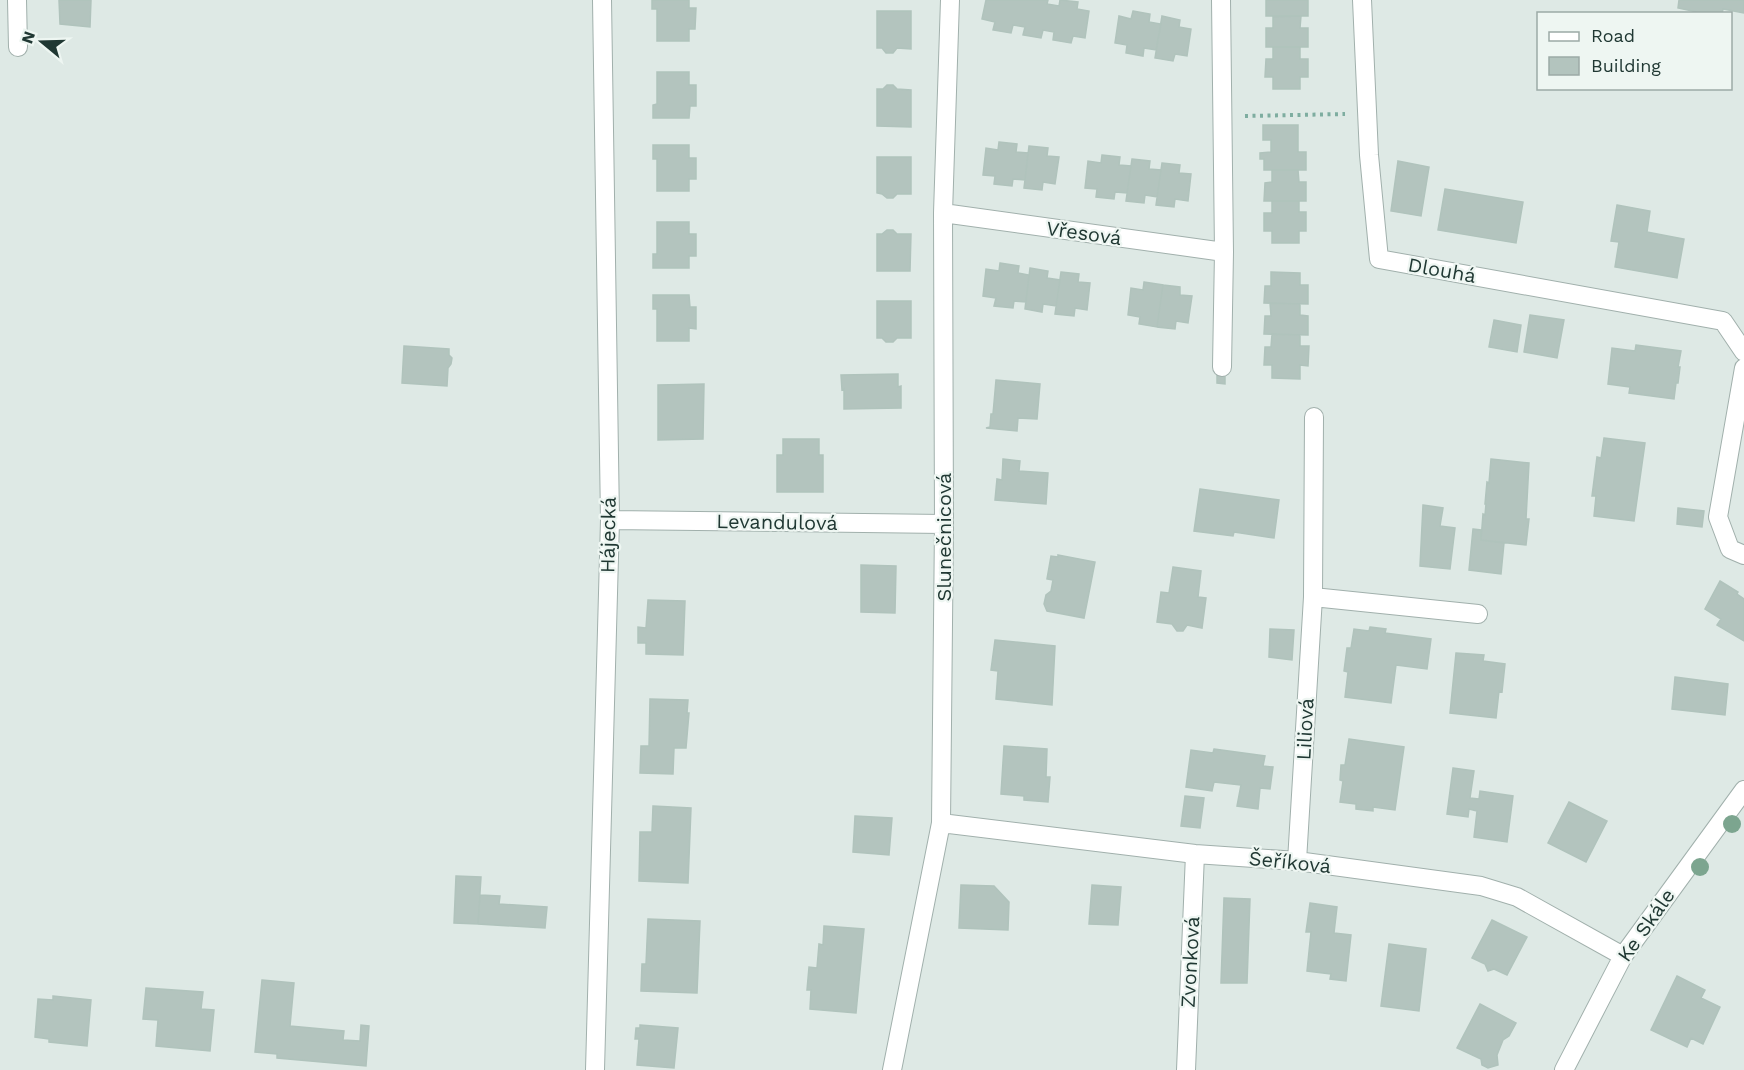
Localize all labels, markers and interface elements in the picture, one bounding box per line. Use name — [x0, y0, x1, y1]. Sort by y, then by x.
north arrow — [12, 12, 72, 72]
legend — [1537, 12, 1732, 90]
text: Road — [1591, 25, 1635, 46]
text: N — [17, 29, 39, 46]
text: Building — [1591, 55, 1661, 76]
street label: Vřesová — [1045, 216, 1123, 250]
street label: Dlouhá — [1406, 252, 1478, 288]
street label: Slunečnicová — [932, 473, 956, 601]
street label: Hájecká — [595, 497, 621, 573]
street label: Levandulová — [716, 509, 838, 535]
street label: Liliová — [1291, 697, 1319, 761]
street label: Šeříková — [1248, 846, 1332, 878]
street label: Ke Skále — [1612, 884, 1680, 966]
street label: Zvonková — [1176, 916, 1204, 1008]

